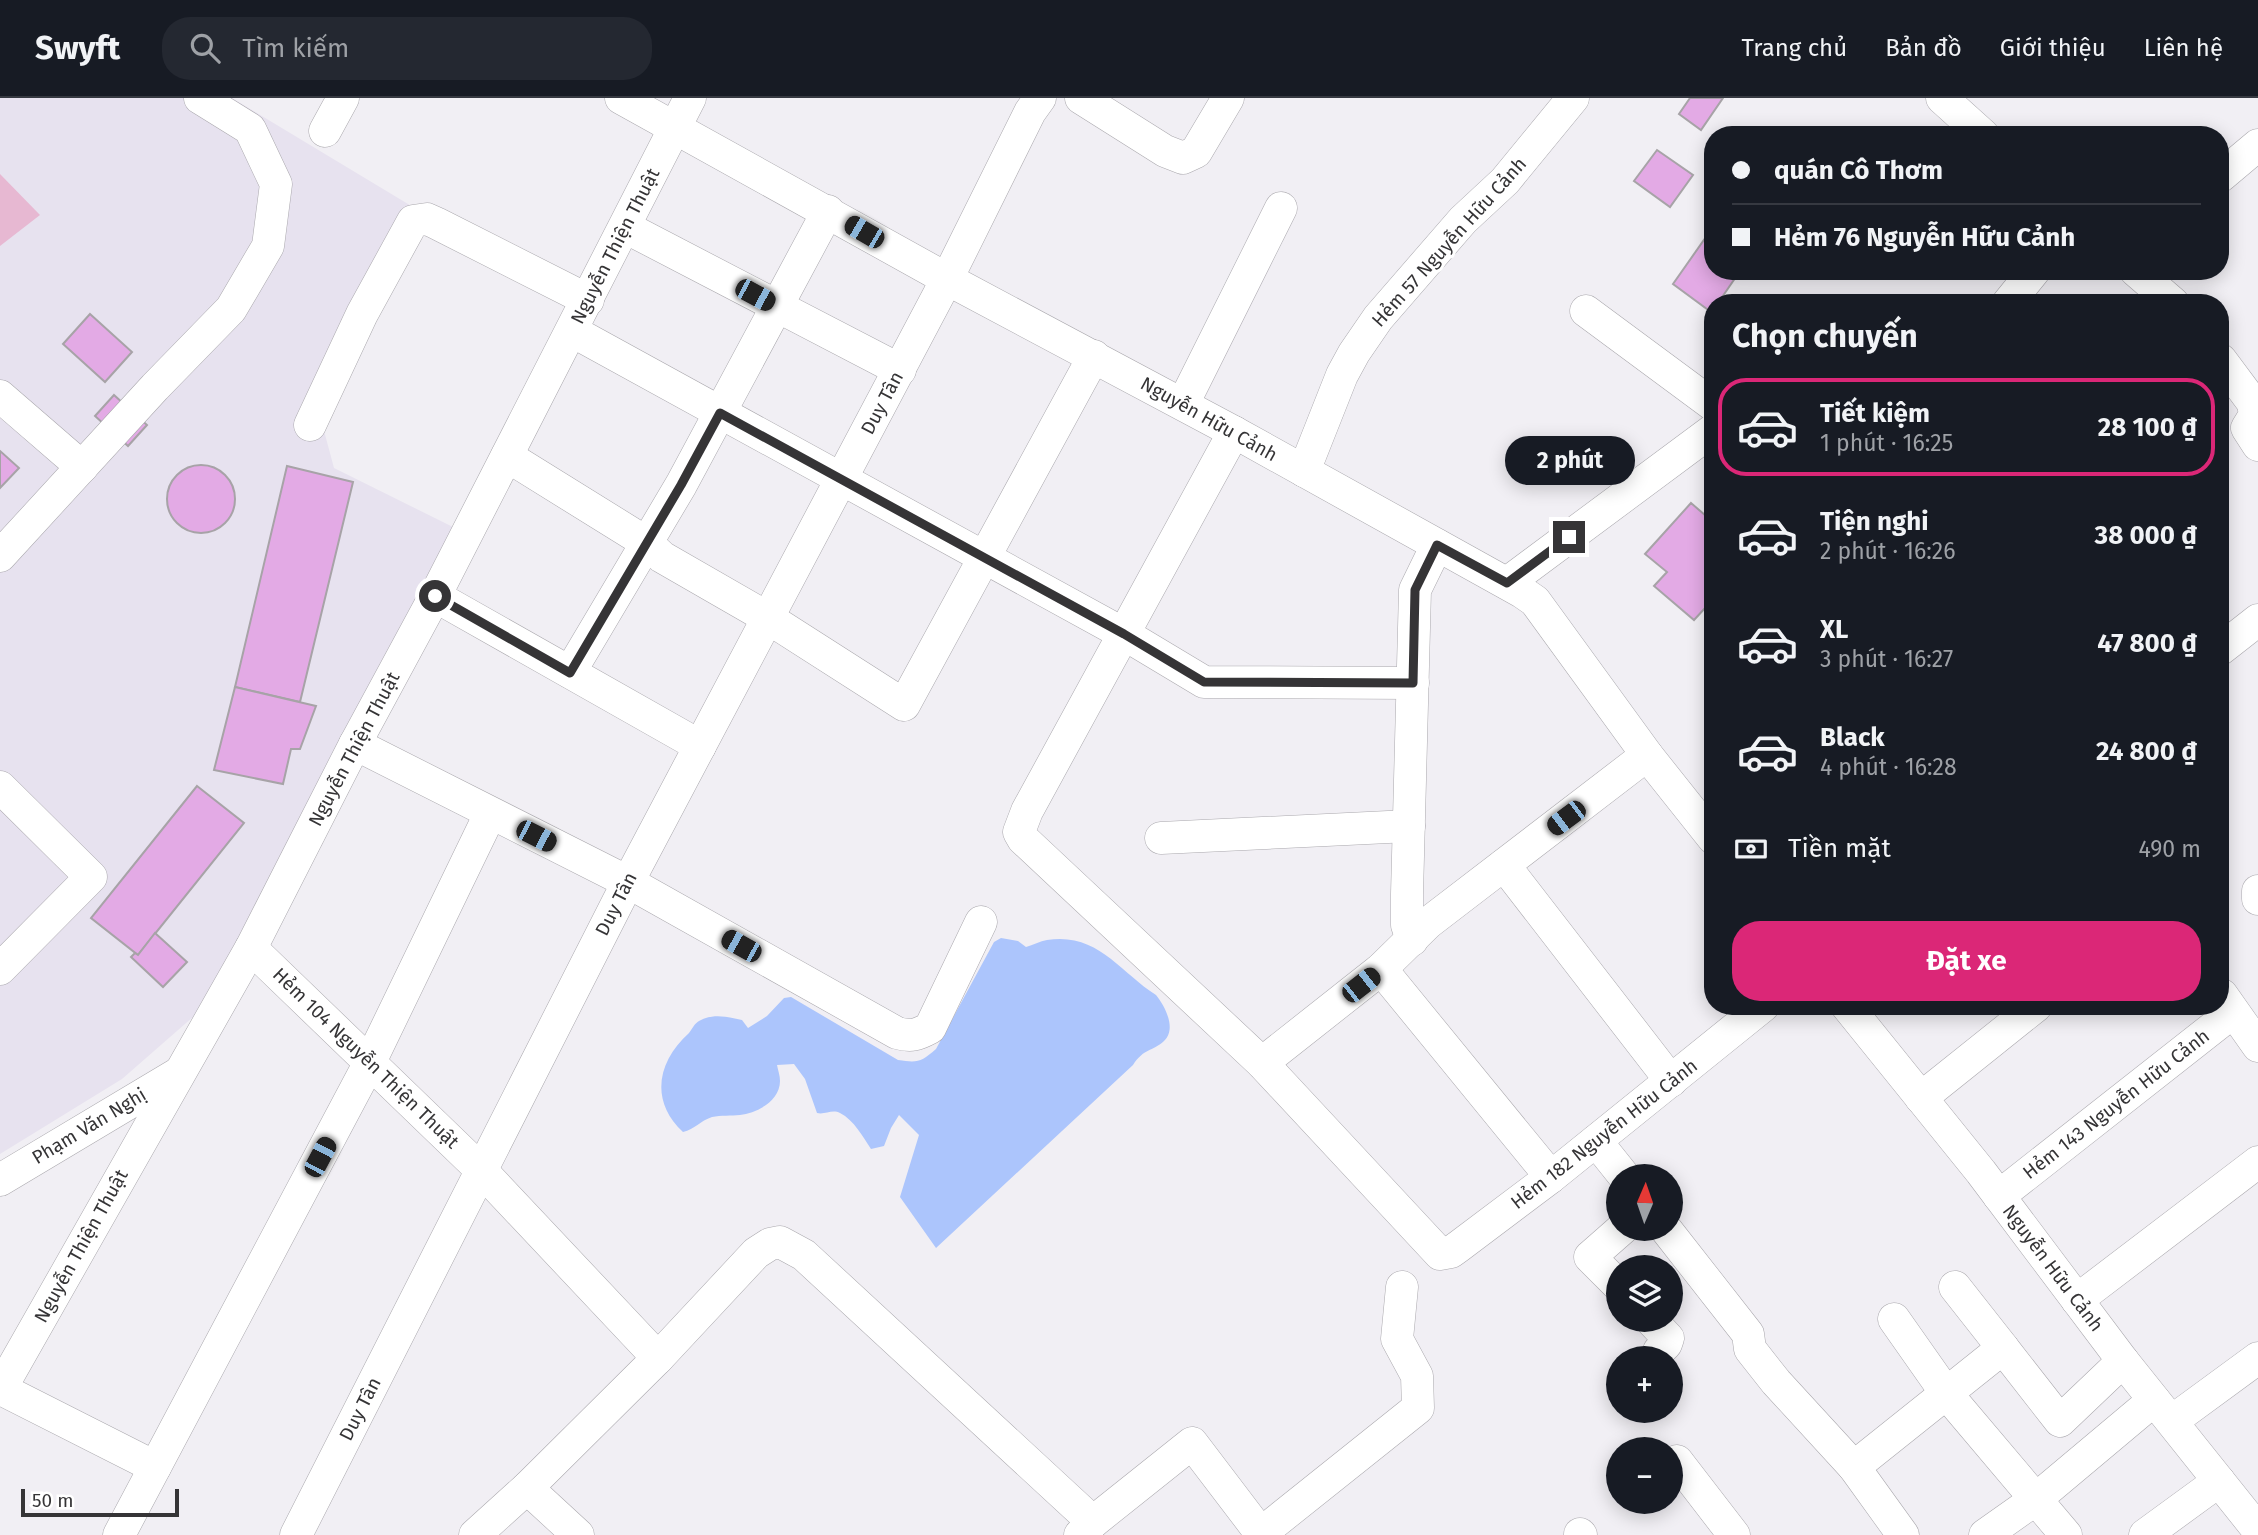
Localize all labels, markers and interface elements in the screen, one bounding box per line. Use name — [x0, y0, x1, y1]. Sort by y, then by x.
search box — [162, 17, 652, 80]
text: Swyft — [35, 28, 120, 68]
icon: search — [186, 29, 224, 67]
text: Tìm kiếm — [242, 33, 349, 64]
text: Trang chủ — [1742, 34, 1847, 62]
text: Bản đồ — [1885, 34, 1962, 62]
text: Giới thiệu — [2000, 34, 2106, 62]
text: Liên hệ — [2144, 34, 2223, 62]
street label: Hẻm 57 Nguyễn Hữu Cảnh — [1367, 153, 1531, 331]
text: quán Cô Thơm — [1774, 155, 1943, 186]
street label: Nguyễn Thiện Thuật — [566, 164, 664, 328]
car — [841, 212, 888, 252]
text: Hẻm 76 Nguyễn Hữu Cảnh — [1774, 222, 2075, 253]
car — [732, 276, 779, 314]
text: Chọn chuyến — [1732, 317, 1918, 355]
street label: Duy Tân — [856, 368, 908, 438]
street label: Nguyễn Hữu Cảnh — [1137, 372, 1281, 466]
icon: car — [1736, 396, 1799, 459]
text: Tiết kiệm — [1820, 398, 1930, 429]
text: 28 100 ₫ — [2098, 412, 2197, 443]
text: 1 phút · 16:25 — [1820, 429, 1953, 457]
callout: 2 phút — [1504, 436, 1634, 484]
text: 2 phút — [1537, 446, 1603, 474]
icon: car — [1736, 504, 1799, 567]
text: Tiện nghi — [1820, 506, 1929, 537]
text: 38 000 ₫ — [2095, 520, 2197, 551]
route end — [1553, 521, 1585, 553]
text: 2 phút · 16:26 — [1820, 537, 1955, 565]
route start — [419, 580, 451, 612]
icon: car — [1736, 612, 1799, 675]
text: XL — [1820, 614, 1848, 645]
text: 47 800 ₫ — [2097, 628, 2197, 659]
text: 3 phút · 16:27 — [1820, 645, 1953, 673]
street label: Nguyễn Thiện Thuật — [304, 668, 404, 830]
icon: car — [1736, 720, 1799, 783]
text: Black — [1820, 722, 1885, 753]
text: 24 800 ₫ — [2096, 736, 2197, 767]
text: 4 phút · 16:28 — [1820, 753, 1957, 781]
car — [1543, 797, 1590, 839]
car — [513, 817, 560, 855]
icon: cash — [1732, 830, 1770, 868]
text: Tiền mặt — [1788, 833, 1891, 864]
text: 490 m — [2139, 835, 2201, 863]
street label: Duy Tân — [590, 868, 642, 940]
button: Đặt xe — [1732, 921, 2201, 1001]
car — [718, 927, 765, 965]
street label: Hẻm 104 Nguyễn Thiện Thuật — [268, 963, 464, 1153]
car — [1338, 964, 1385, 1006]
street label: Hẻm 143 Nguyễn Hữu Cảnh — [2018, 1024, 2214, 1184]
street label: Hẻm 182 Nguyễn Hữu Cảnh — [1506, 1054, 1702, 1214]
street label: Phạm Văn Nghị — [28, 1083, 150, 1169]
car — [301, 1134, 340, 1180]
north arrow — [1606, 1164, 1684, 1241]
map controls — [1606, 1164, 1683, 1514]
street label: Nguyễn Thiện Thuật — [29, 1165, 133, 1327]
street label: Nguyễn Hữu Cảnh — [1998, 1200, 2108, 1336]
button: layers — [1606, 1255, 1683, 1332]
button: + — [1606, 1346, 1683, 1423]
street label: Duy Tân — [334, 1373, 386, 1445]
button: − — [1606, 1437, 1683, 1514]
scale bar — [21, 1486, 178, 1518]
text: 50 m — [32, 1489, 73, 1512]

